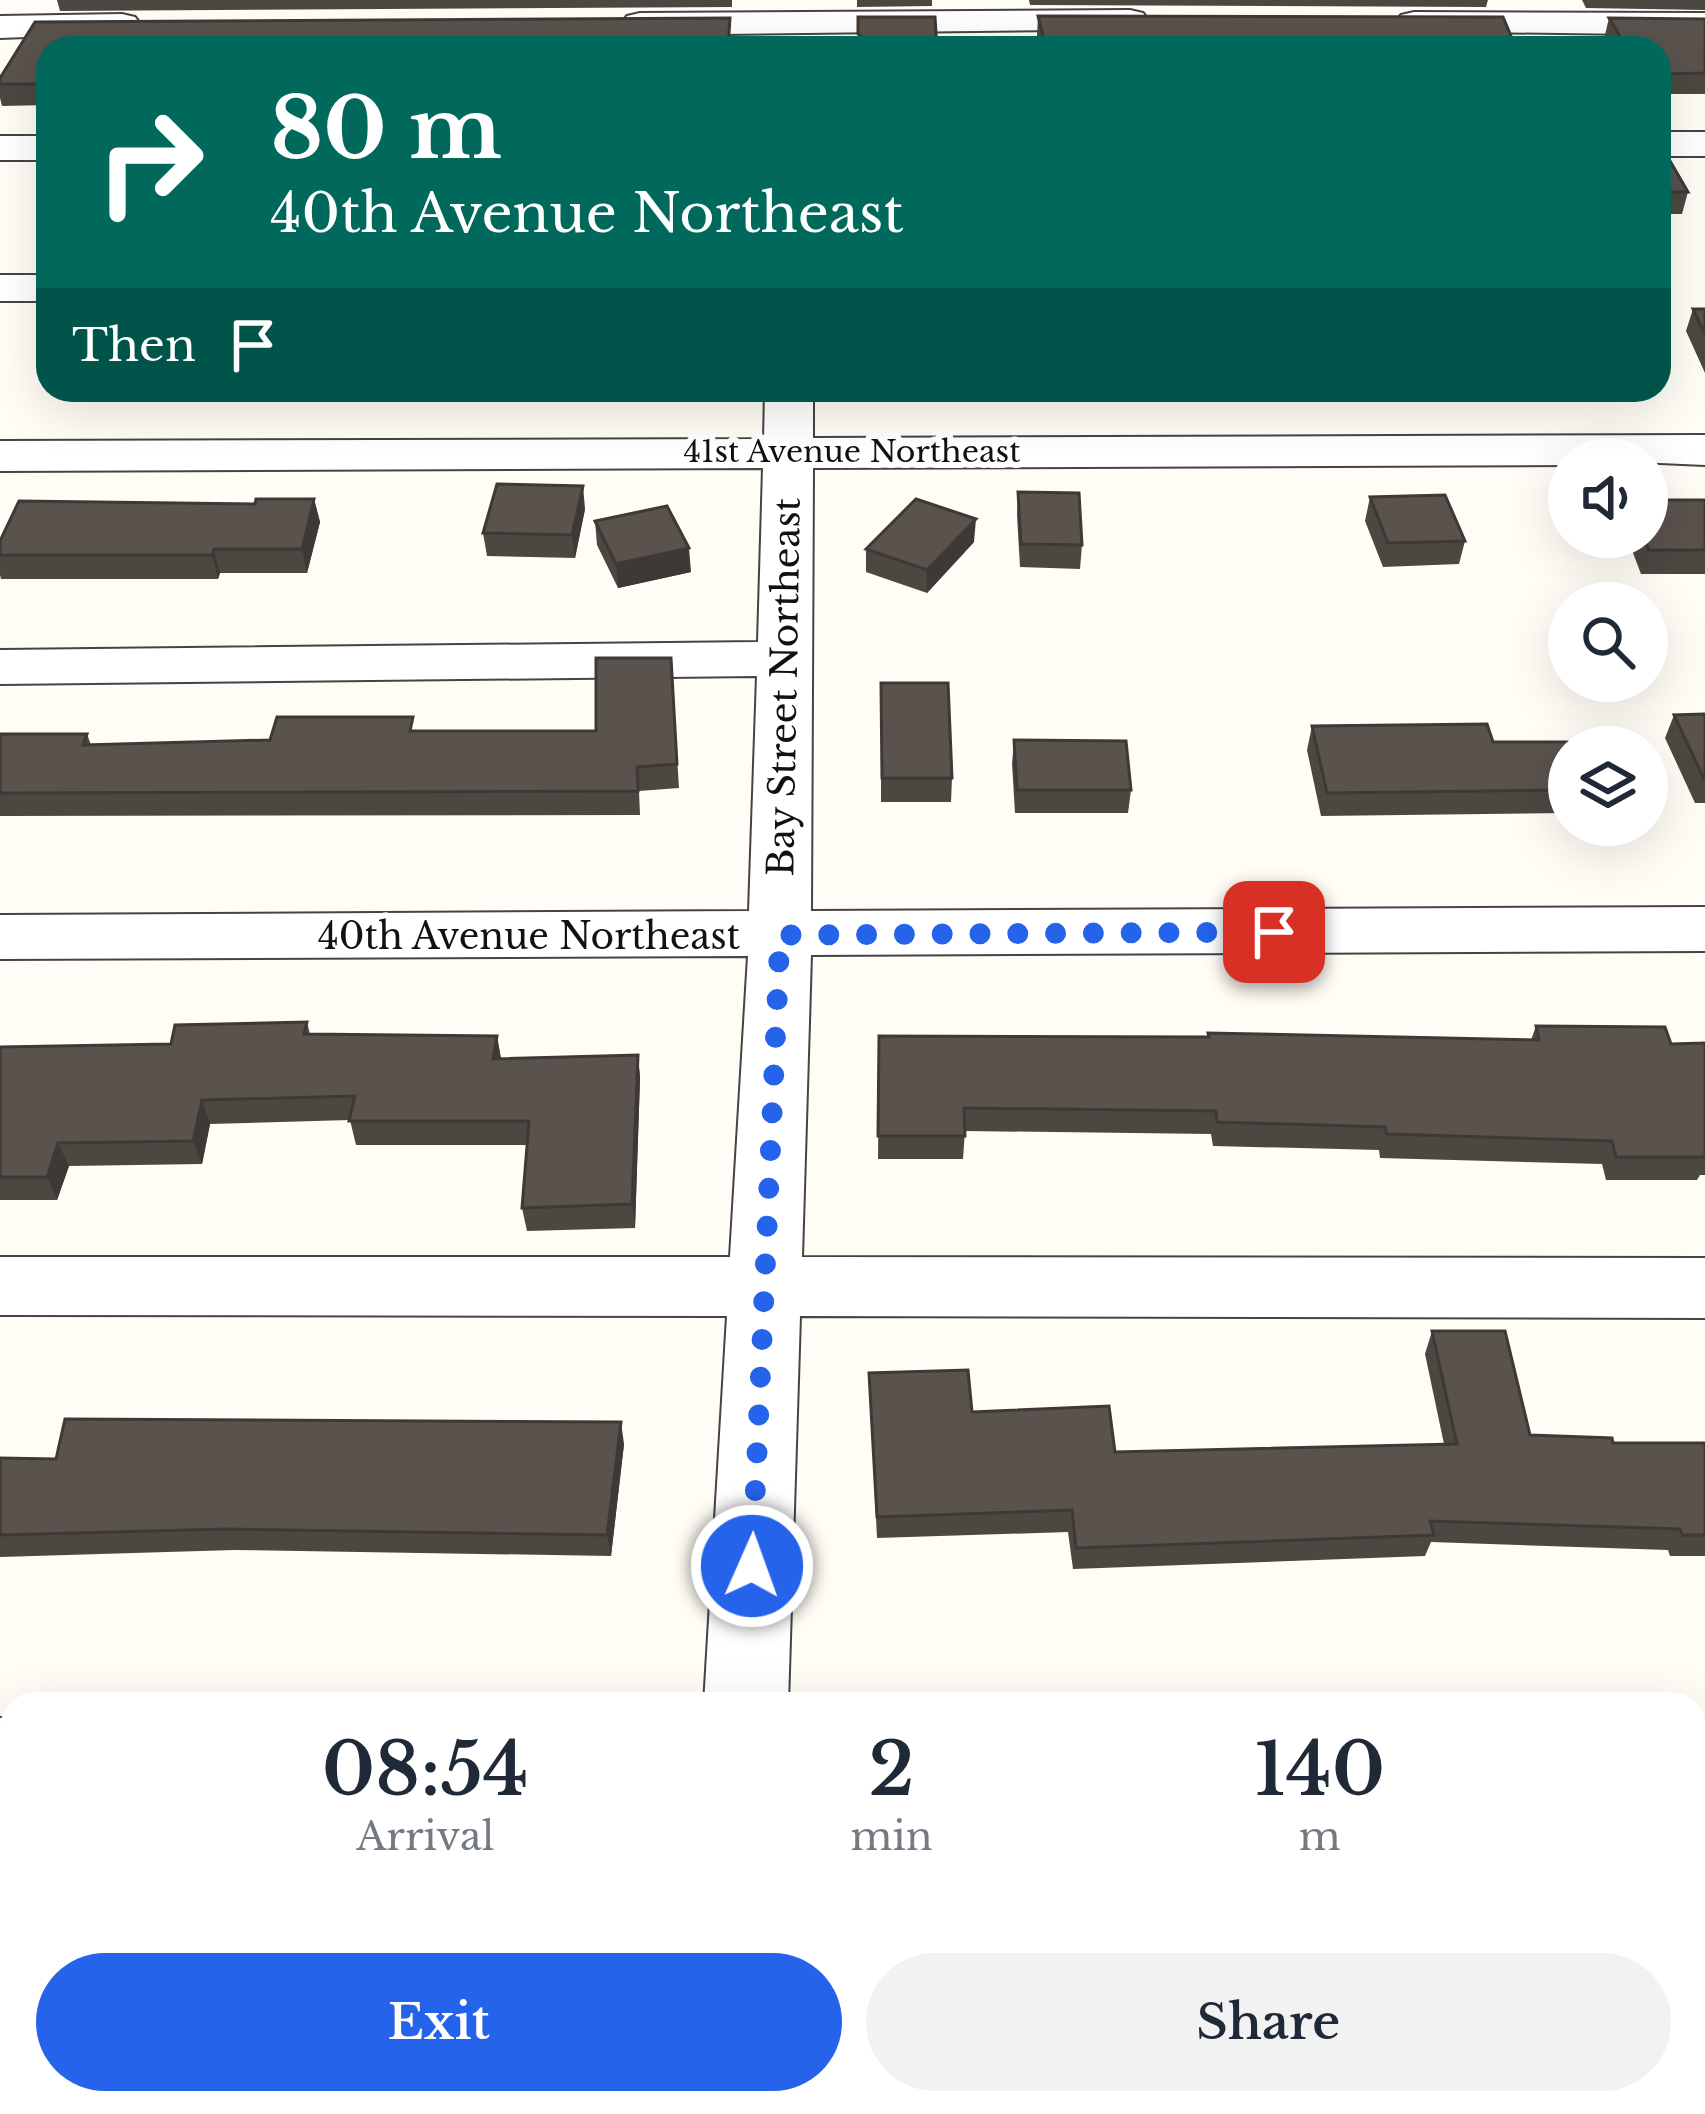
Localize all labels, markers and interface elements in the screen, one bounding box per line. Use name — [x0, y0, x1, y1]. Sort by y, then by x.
text: 80 m — [270, 77, 502, 181]
icon: right — [72, 84, 228, 240]
text: 40th Avenue Northeast — [270, 180, 904, 247]
icon: arrive — [220, 312, 286, 378]
text: Then — [72, 317, 196, 373]
street label: 41st Avenue Northeast — [684, 433, 1021, 470]
map controls — [1548, 438, 1668, 846]
button: sound — [1548, 438, 1668, 558]
street label: Bay Street Northeast — [758, 497, 810, 877]
button: search — [1548, 582, 1668, 702]
button: layers — [1548, 726, 1668, 846]
pin — [1223, 881, 1325, 983]
icon: arrive — [1241, 899, 1307, 965]
street label: 40th Avenue Northeast — [318, 914, 741, 959]
position arrow — [689, 1503, 815, 1629]
text: 08:54 — [322, 1725, 529, 1814]
text: 2 — [869, 1725, 915, 1814]
text: 140 — [1254, 1725, 1385, 1814]
text: Arrival — [356, 1812, 494, 1861]
text: min — [851, 1812, 933, 1861]
text: m — [1299, 1812, 1341, 1861]
button: Exit — [36, 1953, 842, 2091]
button: Share — [866, 1953, 1671, 2091]

